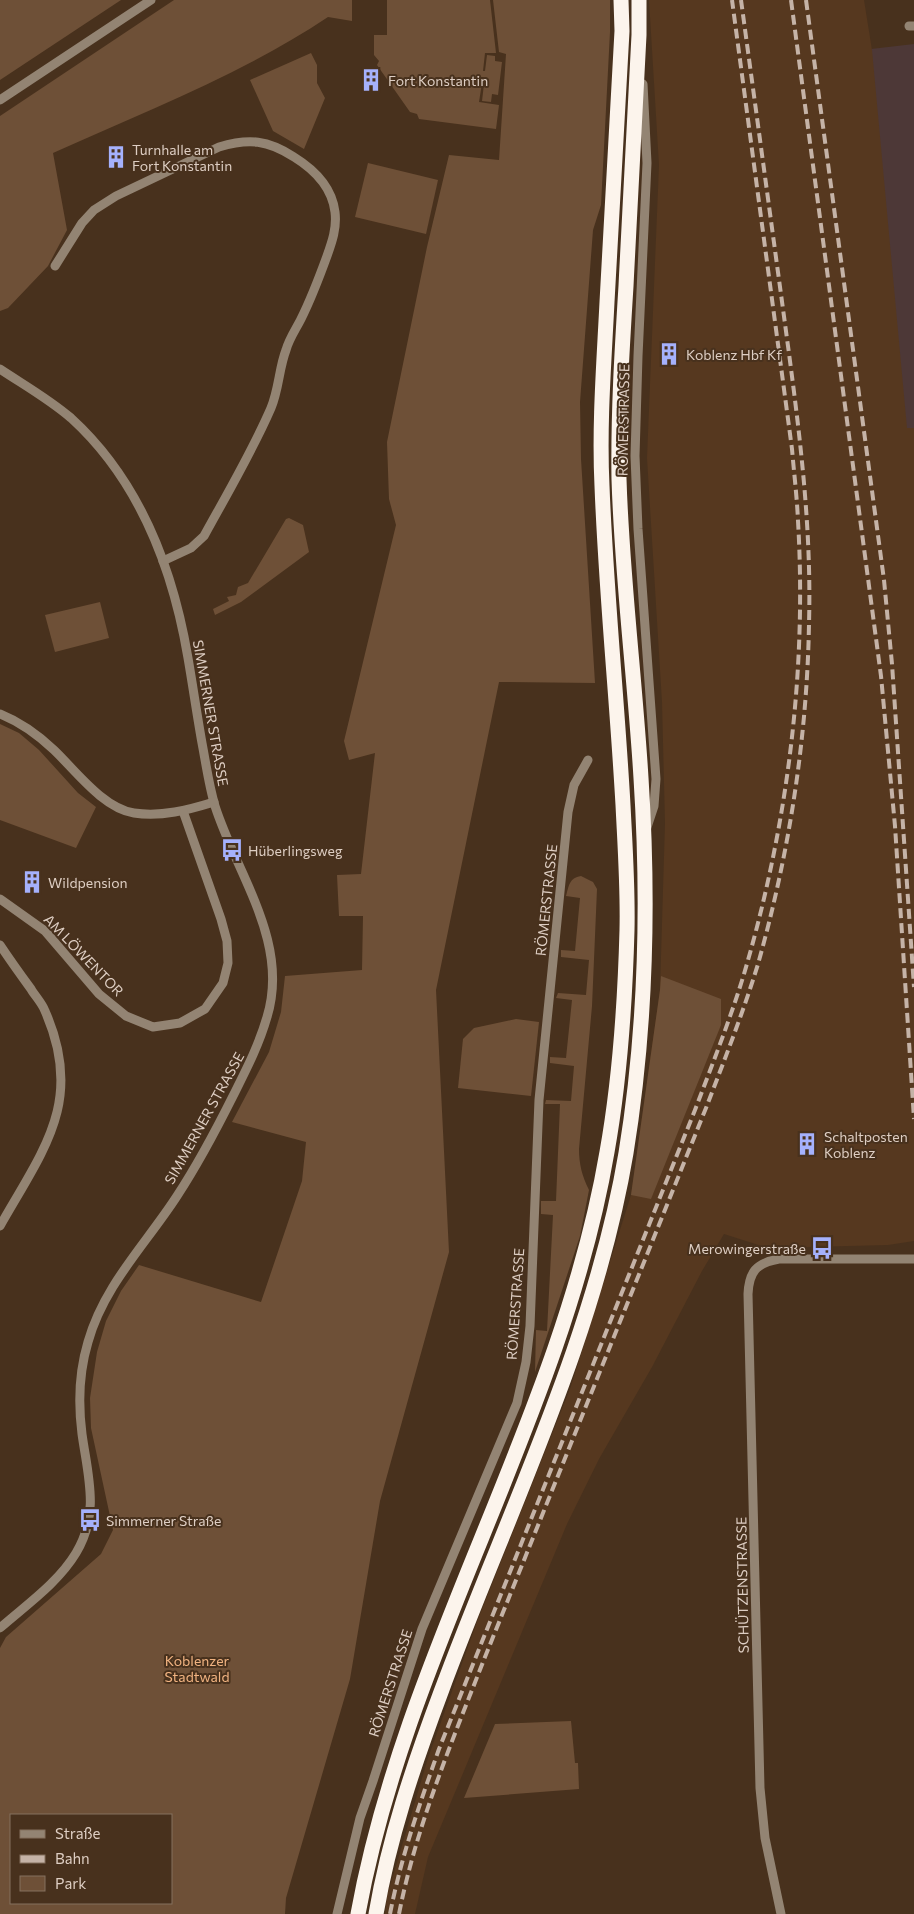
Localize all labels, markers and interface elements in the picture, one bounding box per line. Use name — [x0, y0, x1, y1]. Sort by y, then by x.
building icon: Fort Konstantin — [358, 67, 384, 93]
place label: Fort Konstantin — [388, 72, 488, 89]
place label: Turnhalle am Fort Konstantin — [132, 141, 232, 174]
building icon: Turnhalle am Fort Konstantin — [103, 144, 129, 170]
building icon: Koblenz Hbf Kf — [656, 341, 682, 367]
place label: Koblenz Hbf Kf — [686, 346, 782, 363]
street label: RÖMERSTRASSE — [614, 364, 632, 476]
street label: SIMMERNER STRASSE — [190, 638, 232, 788]
bus stop icon: Hüberlingsweg — [219, 837, 245, 863]
place label: Hüberlingsweg — [248, 842, 343, 859]
street label: RÖMERSTRASSE — [532, 843, 560, 957]
building icon: Wildpension — [19, 869, 45, 895]
place label: Wildpension — [48, 874, 128, 891]
street label: AM LÖWENTOR — [41, 911, 127, 999]
street label: SIMMERNER STRASSE — [161, 1049, 247, 1187]
place label: Schaltposten Koblenz — [824, 1128, 908, 1161]
building icon: Schaltposten Koblenz — [794, 1131, 820, 1157]
bus stop icon: Merowingerstraße — [809, 1235, 835, 1261]
place label: Merowingerstraße — [688, 1240, 806, 1257]
street label: RÖMERSTRASSE — [503, 1247, 527, 1361]
bus stop icon: Simmerner Straße — [77, 1507, 103, 1533]
place label: Simmerner Straße — [106, 1512, 221, 1529]
street label: SCHÜTZENSTRASSE — [732, 1517, 752, 1653]
street label: RÖMERSTRASSE — [365, 1627, 415, 1739]
park label: Koblenzer Stadtwald — [165, 1652, 230, 1685]
legend — [10, 1814, 172, 1904]
text: Straße — [55, 1824, 101, 1842]
text: Bahn — [55, 1849, 90, 1867]
text: Park — [55, 1874, 86, 1892]

